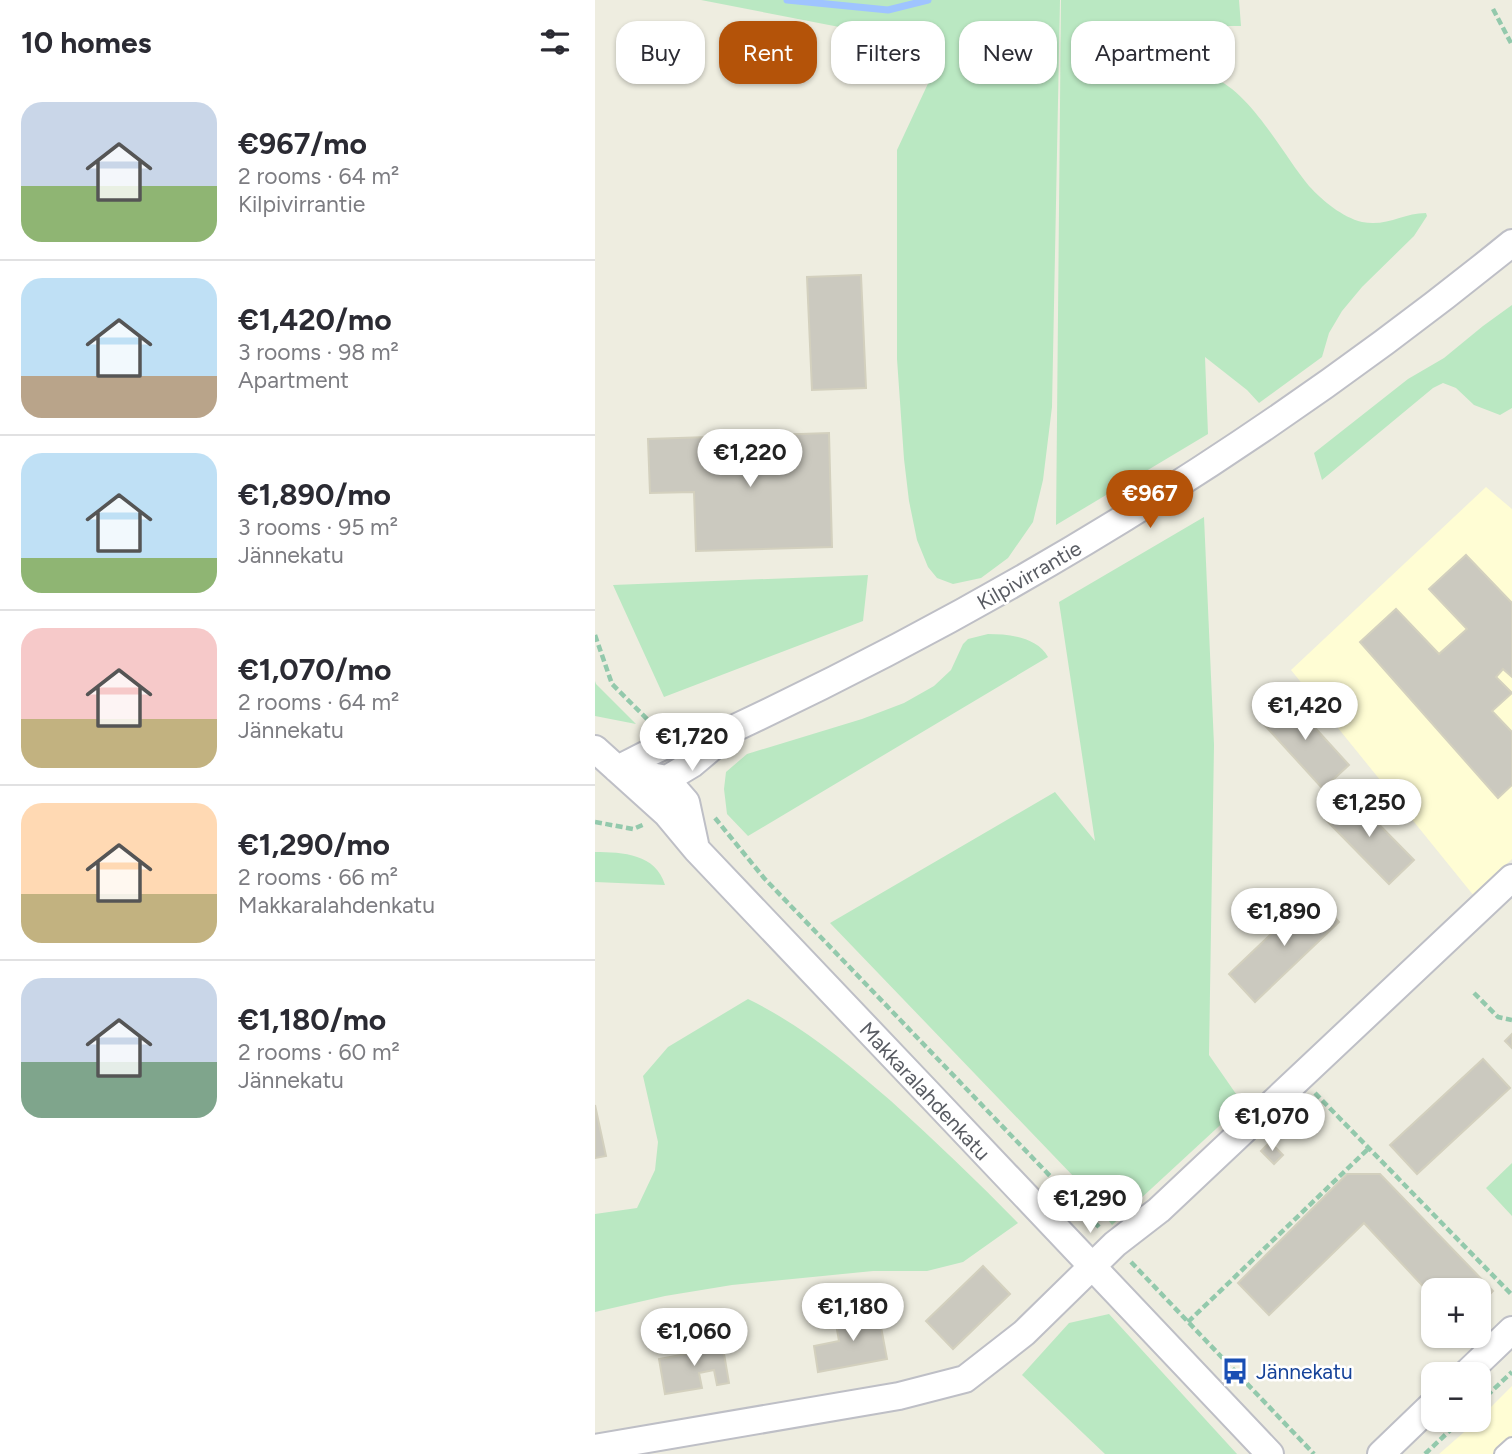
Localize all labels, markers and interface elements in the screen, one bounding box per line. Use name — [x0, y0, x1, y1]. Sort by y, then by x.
chip: Buy — [616, 21, 705, 84]
chip: Rent — [719, 21, 817, 84]
chip: Filters — [831, 21, 945, 84]
chip: New — [959, 21, 1057, 84]
chip: Apartment — [1071, 21, 1235, 84]
icon: filters — [536, 23, 574, 61]
text: 10 homes — [21, 24, 152, 61]
text: €967/mo — [238, 125, 367, 162]
icon: home — [77, 130, 161, 214]
text: 2 rooms · 64 m² — [238, 162, 399, 190]
text: Kilpivirrantie — [238, 190, 365, 218]
text: €1,420/mo — [238, 301, 392, 338]
icon: home — [77, 306, 161, 390]
text: 3 rooms · 98 m² — [238, 338, 399, 366]
text: Apartment — [238, 366, 349, 394]
pin: €1,220 — [693, 430, 807, 489]
text: €1,220 — [713, 438, 787, 466]
pin: €967 — [1109, 470, 1191, 530]
text: €1,890/mo — [238, 476, 391, 513]
text: €967 — [1122, 479, 1178, 507]
icon: home — [77, 481, 161, 565]
text: 3 rooms · 95 m² — [238, 513, 398, 541]
street label: Kilpivirrantie — [972, 535, 1086, 615]
text: Jännekatu — [238, 541, 344, 569]
text: €1,070/mo — [238, 651, 391, 688]
icon: home — [77, 656, 161, 740]
pin: €1,420 — [1248, 682, 1362, 742]
text: 2 rooms · 64 m² — [238, 688, 399, 716]
text: €1,420 — [1268, 691, 1342, 719]
pin: €1,720 — [635, 714, 749, 773]
text: Jännekatu — [238, 716, 344, 744]
text: €1,720 — [656, 722, 728, 750]
pin: €1,250 — [1312, 780, 1426, 839]
text: €1,250 — [1332, 788, 1406, 816]
text: €1,290/mo — [238, 826, 390, 863]
icon: home — [77, 831, 161, 915]
text: 2 rooms · 66 m² — [238, 863, 398, 891]
pin: €1,890 — [1227, 888, 1341, 948]
text: Makkaralahdenkatu — [238, 891, 435, 919]
text: €1,890 — [1247, 897, 1321, 925]
text: €1,180/mo — [238, 1001, 386, 1038]
icon: home — [77, 1006, 161, 1090]
street label: Makkaralahdenkatu — [854, 1017, 996, 1165]
text: 2 rooms · 60 m² — [238, 1038, 400, 1066]
text: Jännekatu — [238, 1066, 344, 1094]
pin: €1,070 — [1215, 1094, 1329, 1153]
text: €1,070 — [1235, 1102, 1309, 1130]
pin: €1,290 — [1033, 1176, 1147, 1235]
text: €1,290 — [1053, 1184, 1127, 1212]
map controls — [1421, 1278, 1491, 1432]
button: + — [1421, 1278, 1491, 1348]
pin: €1,180 — [796, 1284, 910, 1343]
text: €1,180 — [818, 1292, 888, 1320]
pin: €1,060 — [637, 1308, 751, 1368]
text: €1,060 — [657, 1317, 731, 1345]
bus stop icon: Jännekatu — [1220, 1356, 1250, 1386]
place label: Jännekatu — [1256, 1359, 1353, 1384]
button: − — [1421, 1362, 1491, 1432]

